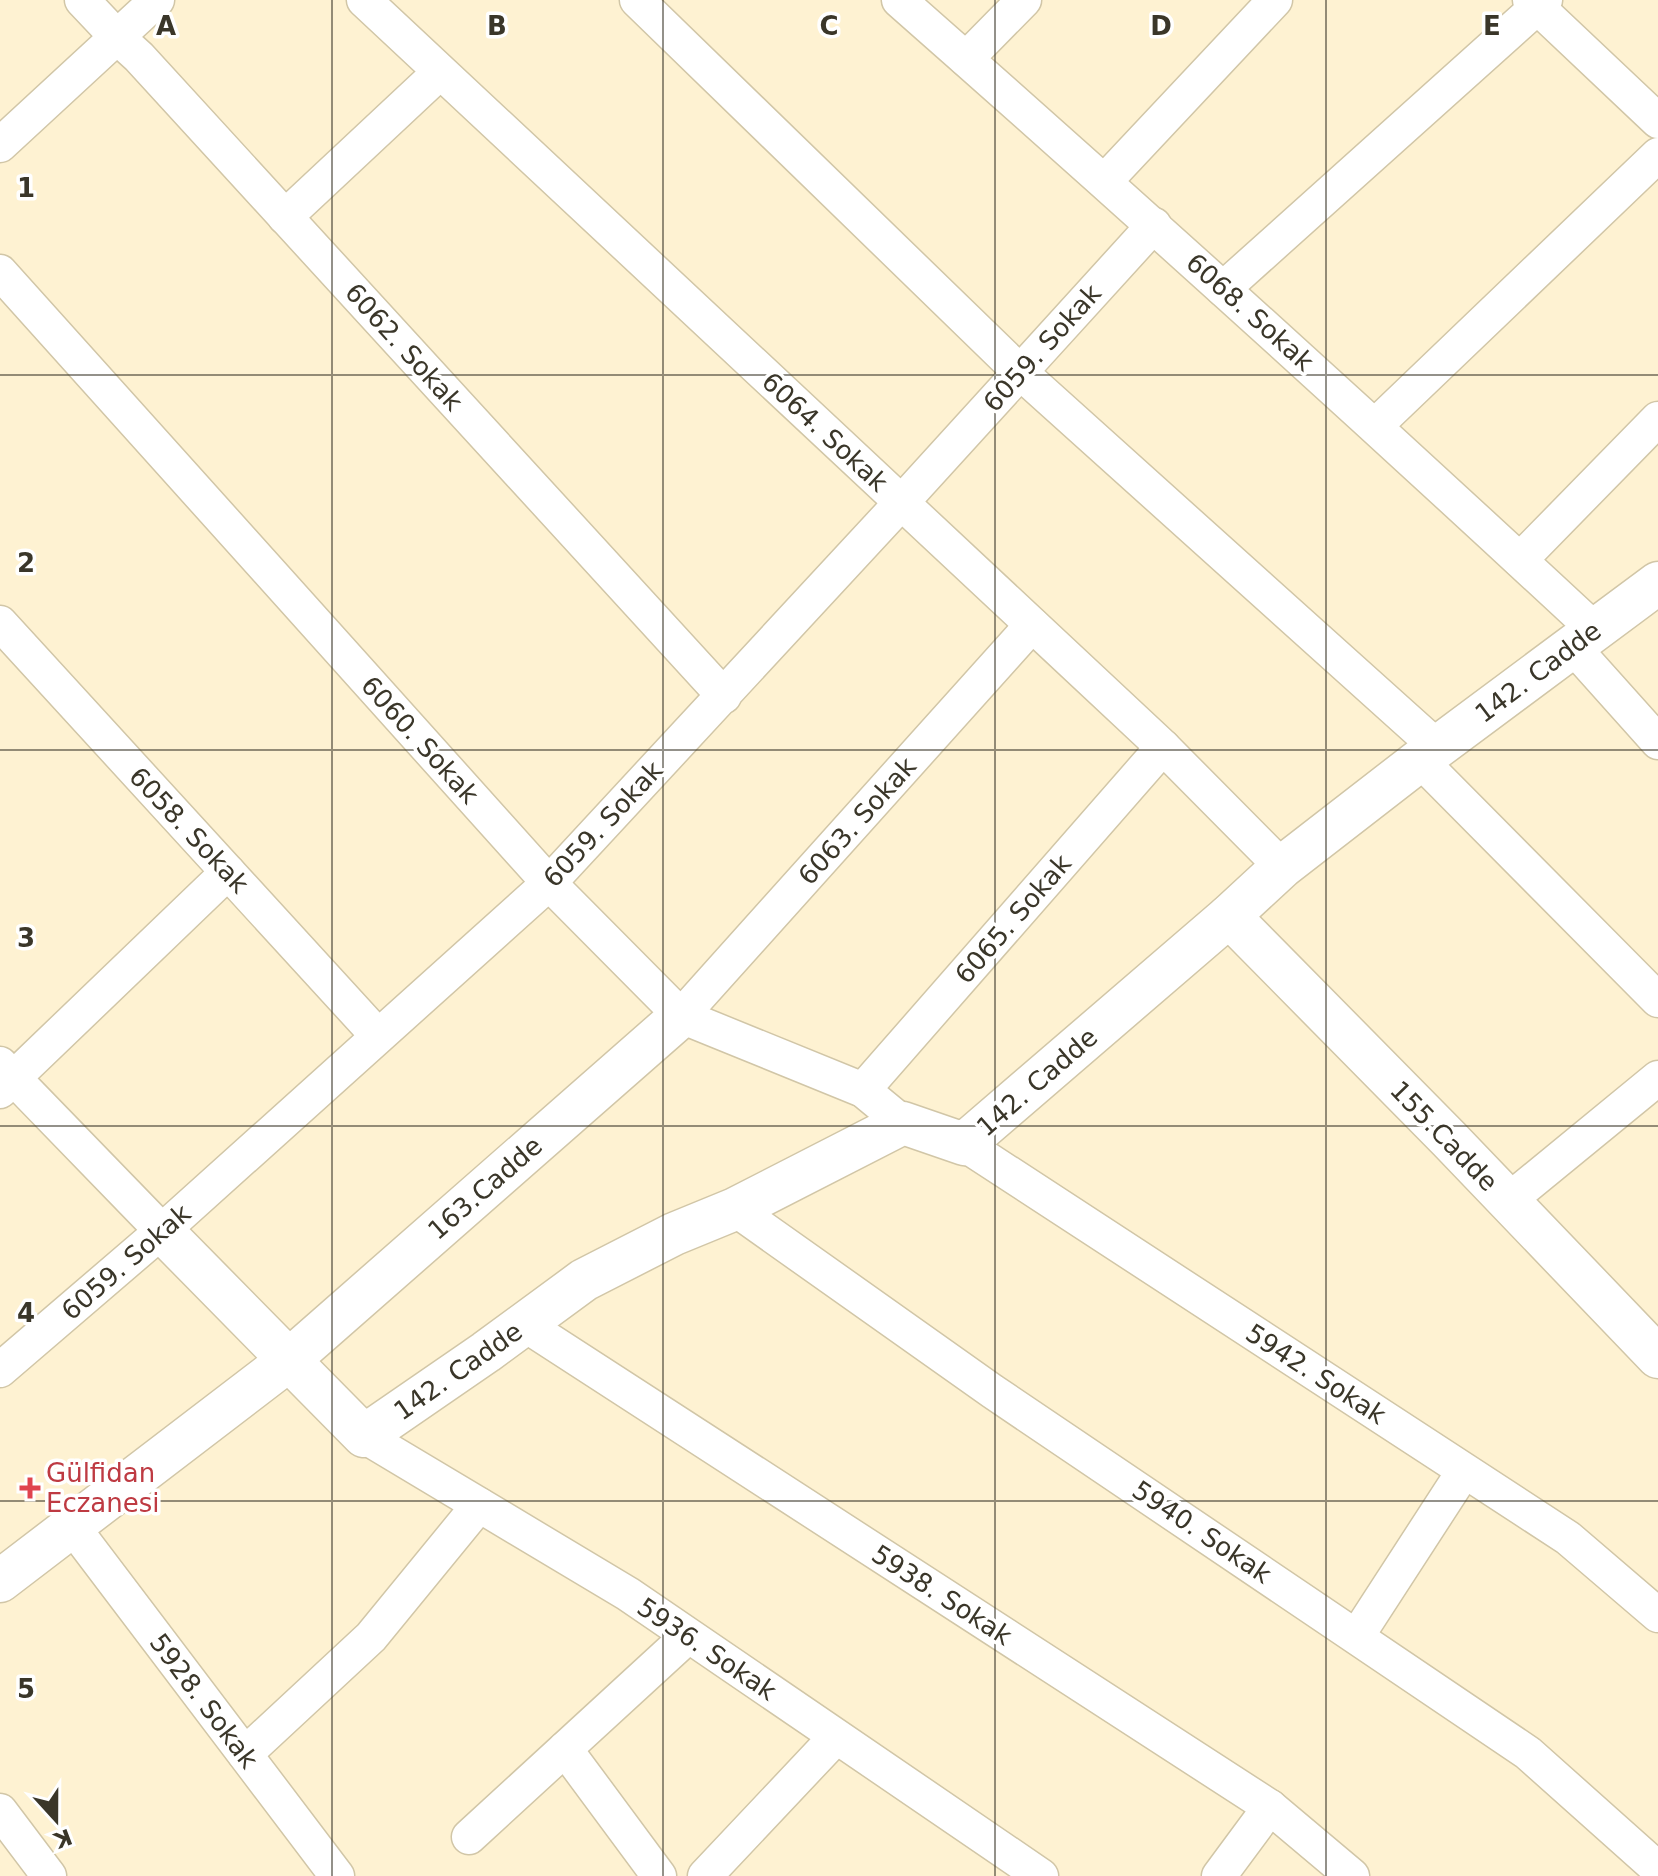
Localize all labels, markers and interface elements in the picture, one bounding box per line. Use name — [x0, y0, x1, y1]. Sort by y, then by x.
text: A — [156, 11, 176, 41]
text: B — [487, 11, 507, 41]
text: C — [819, 11, 839, 41]
text: D — [1150, 11, 1172, 41]
text: E — [1483, 11, 1501, 41]
text: 1 — [17, 173, 35, 203]
street label: 6068. Sokak — [1180, 247, 1320, 377]
street label: 6062. Sokak — [339, 277, 469, 417]
street label: 6059. Sokak — [977, 278, 1107, 418]
street label: 6064. Sokak — [756, 366, 894, 498]
text: 2 — [17, 548, 35, 578]
street label: 142. Cadde — [1469, 615, 1607, 729]
street label: 6060. Sokak — [355, 670, 485, 810]
street label: 6063. Sokak — [792, 751, 922, 891]
street label: 6059. Sokak — [537, 755, 669, 893]
street label: 6058. Sokak — [123, 761, 255, 899]
street label: 6065. Sokak — [949, 849, 1077, 989]
text: 3 — [17, 923, 35, 953]
street label: 142. Cadde — [971, 1022, 1103, 1142]
street label: 155.Cadde — [1384, 1075, 1504, 1197]
street label: 163.Cadde — [422, 1130, 548, 1246]
street label: 6059. Sokak — [56, 1198, 196, 1326]
text: 4 — [17, 1298, 35, 1328]
street label: 142. Cadde — [388, 1316, 528, 1426]
street label: 5942. Sokak — [1240, 1318, 1392, 1430]
place label: Gülfidan Eczanesi — [46, 1458, 160, 1518]
street label: 5940. Sokak — [1127, 1475, 1277, 1589]
marker: Gülfidan Eczanesi — [21, 1479, 39, 1497]
street label: 5938. Sokak — [866, 1539, 1018, 1651]
street label: 5936. Sokak — [632, 1592, 782, 1706]
street label: 5928. Sokak — [144, 1628, 264, 1774]
text: 5 — [17, 1674, 35, 1704]
north arrow — [16, 1780, 96, 1860]
text: K — [50, 1823, 75, 1853]

